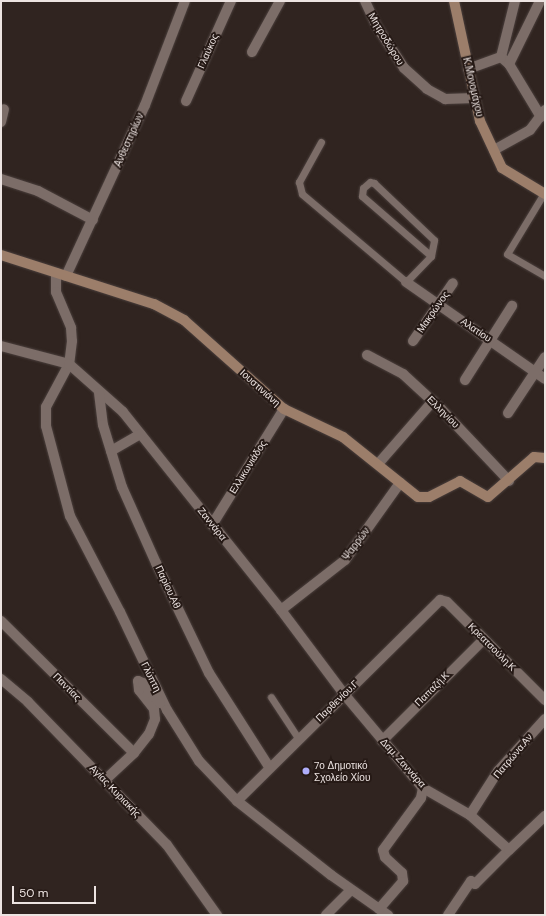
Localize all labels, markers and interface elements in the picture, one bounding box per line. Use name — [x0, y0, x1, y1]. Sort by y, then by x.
street label: Μητροδώρου — [366, 11, 406, 67]
street label: Γλαύκος — [195, 32, 221, 70]
street label: Κ.Μονομάχου — [460, 56, 486, 118]
street label: Ανθεστηρίων — [112, 111, 146, 169]
street label: Μακρώνος — [414, 289, 452, 335]
street label: Αλατίου — [458, 315, 494, 345]
street label: Ιουστινιάνη — [238, 367, 282, 409]
street label: Ελληνίου — [424, 393, 462, 431]
street label: Ελλικωνιάδος — [227, 438, 269, 496]
street label: Ζαννάρα — [195, 505, 229, 543]
street label: Ψαρρών — [340, 525, 372, 563]
street label: Παρίου.Αθ — [153, 564, 183, 610]
street label: Κρεατσούλη.Κ — [466, 621, 518, 673]
street label: Γλύπτη — [138, 660, 164, 694]
street label: Παπαζή.Κ — [412, 669, 452, 709]
street label: Παντίας — [50, 670, 84, 704]
street label: Παρθενίου.Γ — [313, 678, 361, 724]
street label: Πατρώνα.Αν — [491, 731, 535, 781]
street label: Δαμ. Ζαννάρα — [378, 736, 428, 790]
place label: 7ο Δημοτικό Σχολείο Χίου — [314, 759, 370, 782]
street label: Αγίας Κυριακής — [87, 762, 143, 820]
marker: 7ο Δημοτικό Σχολείο Χίου — [301, 766, 311, 776]
scale bar — [14, 878, 98, 904]
text: 50 m — [19, 885, 48, 901]

